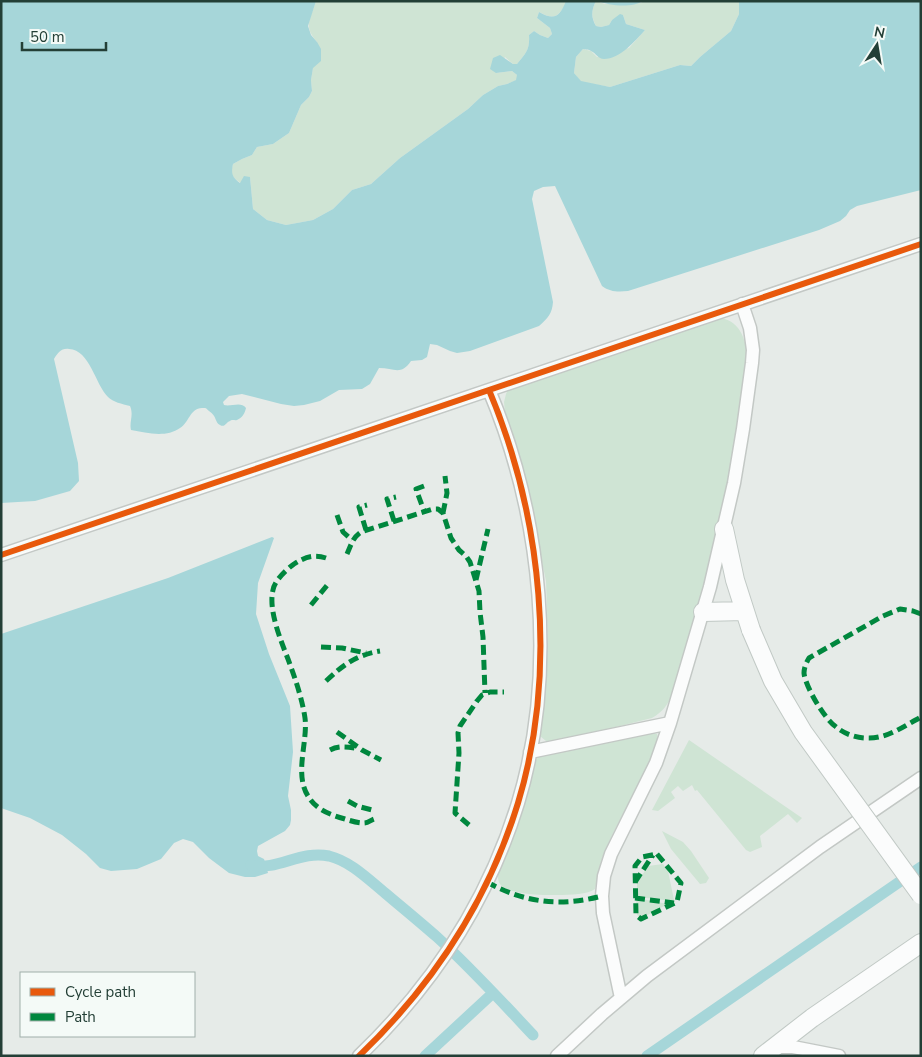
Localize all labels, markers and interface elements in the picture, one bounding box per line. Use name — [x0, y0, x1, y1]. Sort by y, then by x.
scale bar — [22, 20, 106, 52]
north arrow — [852, 20, 902, 70]
text: N — [872, 22, 887, 43]
text: 50 m — [30, 27, 65, 47]
legend — [20, 972, 195, 1037]
text: Cycle path — [65, 982, 136, 1002]
text: Path — [65, 1007, 96, 1027]

